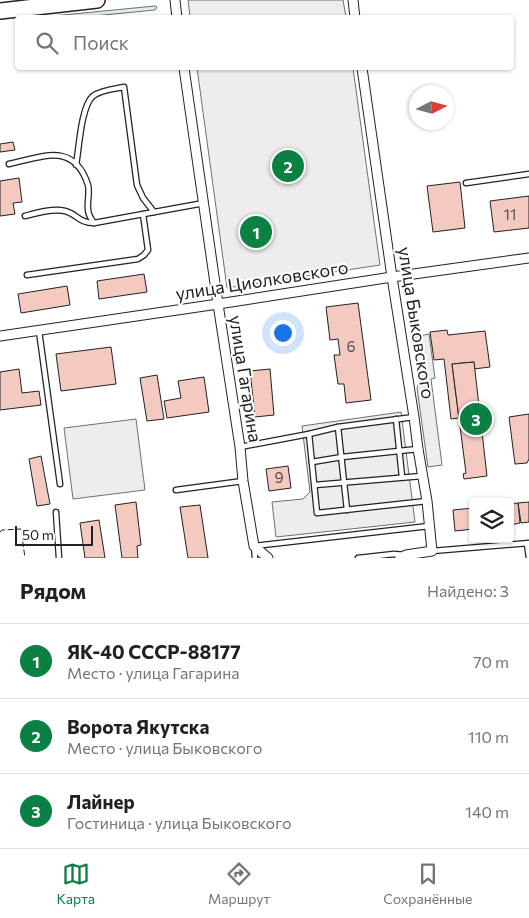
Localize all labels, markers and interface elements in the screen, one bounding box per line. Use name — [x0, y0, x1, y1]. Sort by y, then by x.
search box — [15, 15, 514, 70]
icon: search — [33, 29, 61, 57]
text: Поиск — [73, 31, 129, 54]
north arrow — [409, 85, 454, 130]
pin: 2 — [272, 147, 304, 185]
house number: 11 — [504, 205, 516, 223]
pin: 1 — [240, 213, 272, 251]
street label: улица Быковского — [394, 245, 440, 401]
street label: улица Циолковского — [174, 255, 350, 305]
street label: улица Гагарина — [225, 314, 267, 444]
your location — [270, 320, 296, 346]
house number: 6 — [346, 337, 356, 355]
pin: 3 — [460, 400, 492, 438]
house number: 9 — [274, 468, 284, 486]
map controls — [469, 498, 514, 543]
button: layers — [469, 498, 514, 543]
scale bar — [15, 523, 92, 546]
text: 50 m — [22, 526, 54, 543]
text: Рядом — [20, 578, 86, 603]
text: Найдено: 3 — [427, 581, 509, 600]
text: ЯК-40 СССР-88177 — [67, 640, 241, 663]
text: 1 — [32, 652, 40, 671]
text: 70 m — [473, 652, 509, 671]
text: Место · улица Гагарина — [67, 663, 240, 682]
text: Ворота Якутска — [67, 715, 209, 738]
text: 2 — [31, 727, 41, 746]
text: 110 m — [468, 727, 509, 746]
text: Место · улица Быковского — [67, 738, 262, 757]
text: Лайнер — [67, 790, 135, 813]
text: 3 — [31, 802, 41, 821]
text: 140 m — [465, 802, 509, 821]
text: Гостиница · улица Быковского — [67, 813, 292, 832]
tab: Карта — [56, 860, 95, 907]
tab: Маршрут — [208, 860, 270, 907]
tab: Сохранённые — [383, 860, 473, 907]

